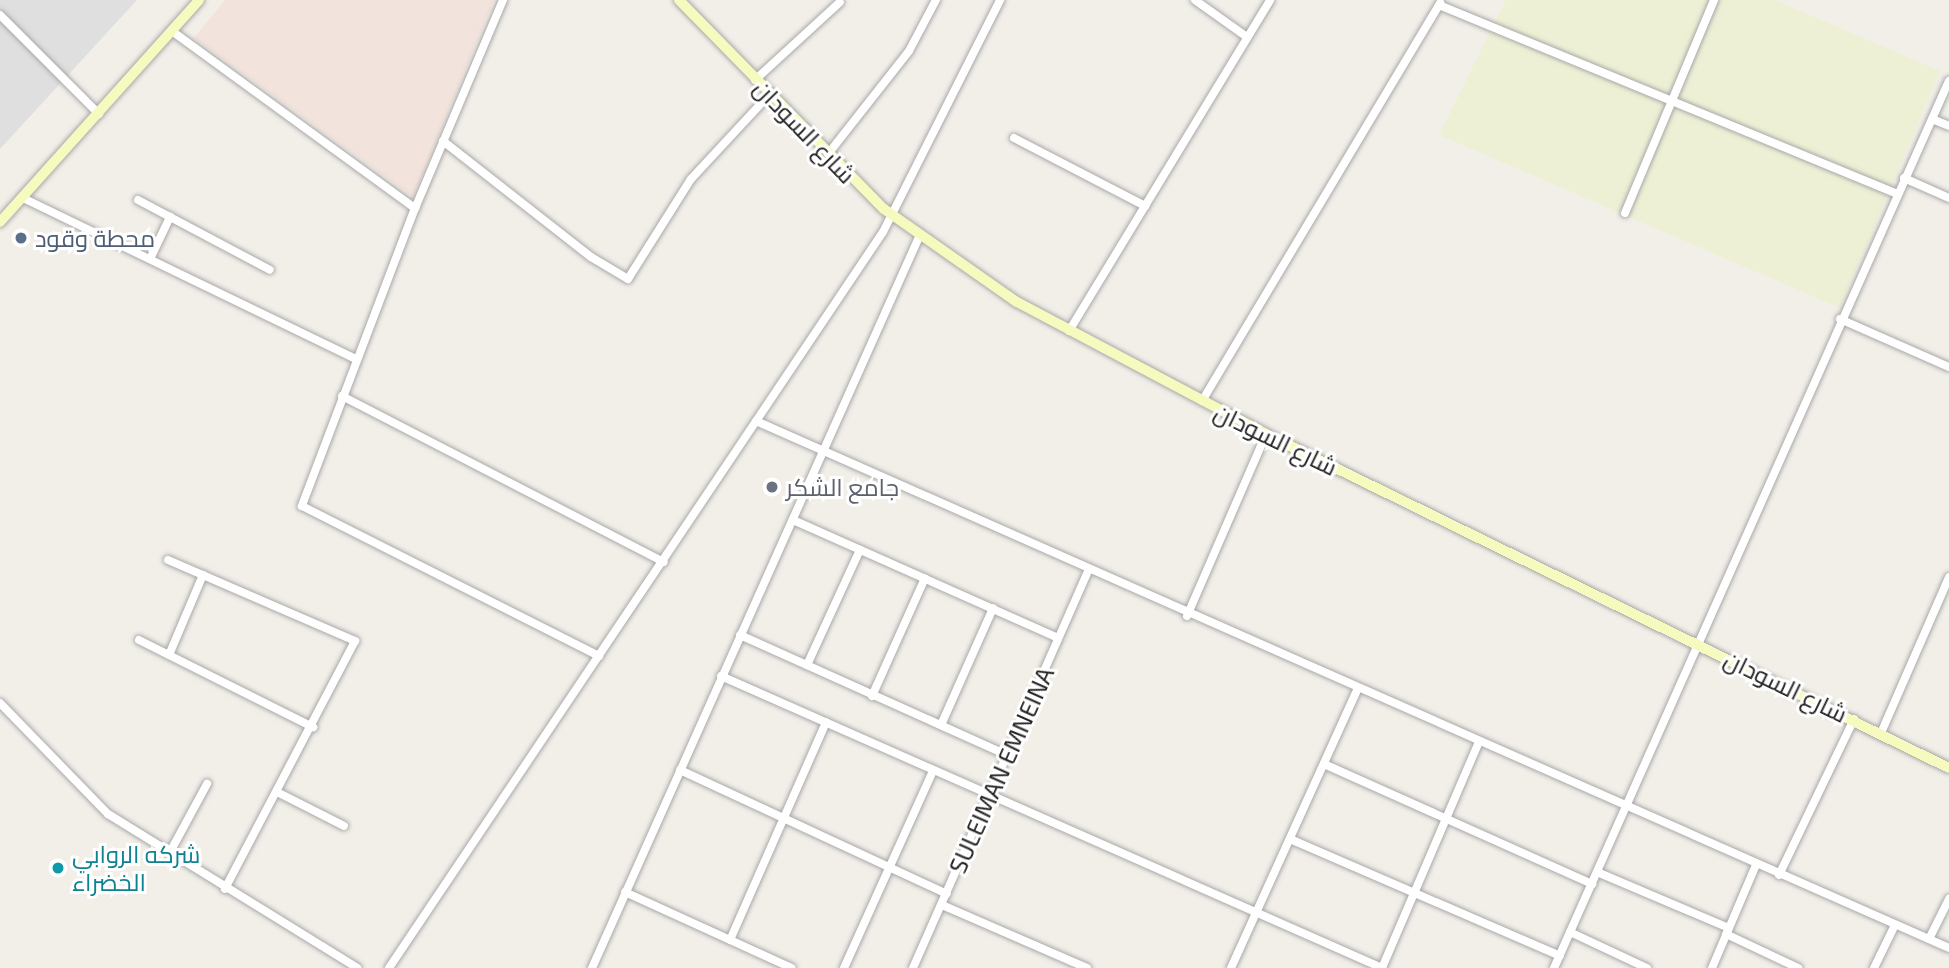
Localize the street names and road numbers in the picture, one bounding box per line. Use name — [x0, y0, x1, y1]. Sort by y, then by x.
street label: شارع السودان — [748, 73, 862, 189]
street label: شارع السودان — [1210, 397, 1342, 481]
street label: شارع السودان — [1720, 644, 1852, 728]
street label: SULEIMAN EMNEINA — [943, 662, 1059, 878]

